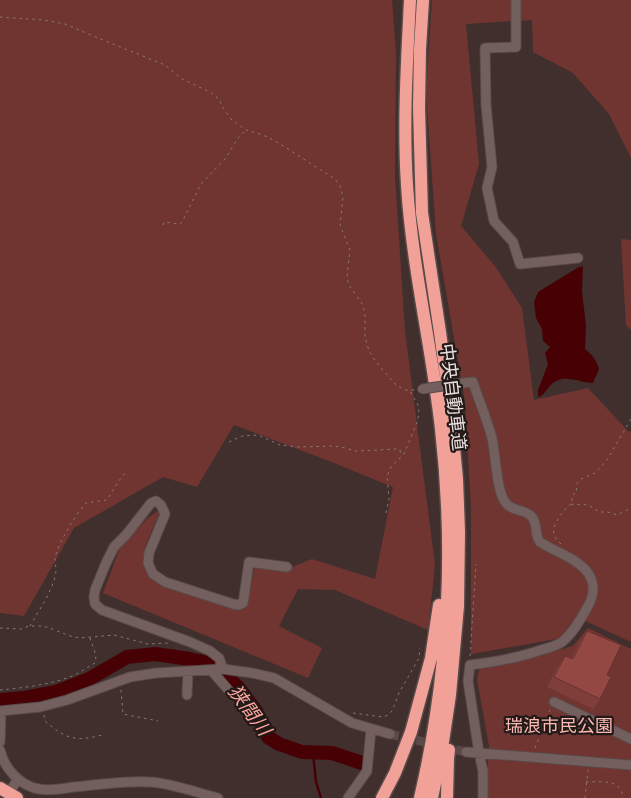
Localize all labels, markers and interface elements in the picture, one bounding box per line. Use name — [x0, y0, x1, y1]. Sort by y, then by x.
street label: 中央自動車道 — [436, 342, 470, 452]
water label: 狭間川 — [224, 680, 277, 742]
park label: 瑞浪市民公園 — [505, 715, 613, 737]

